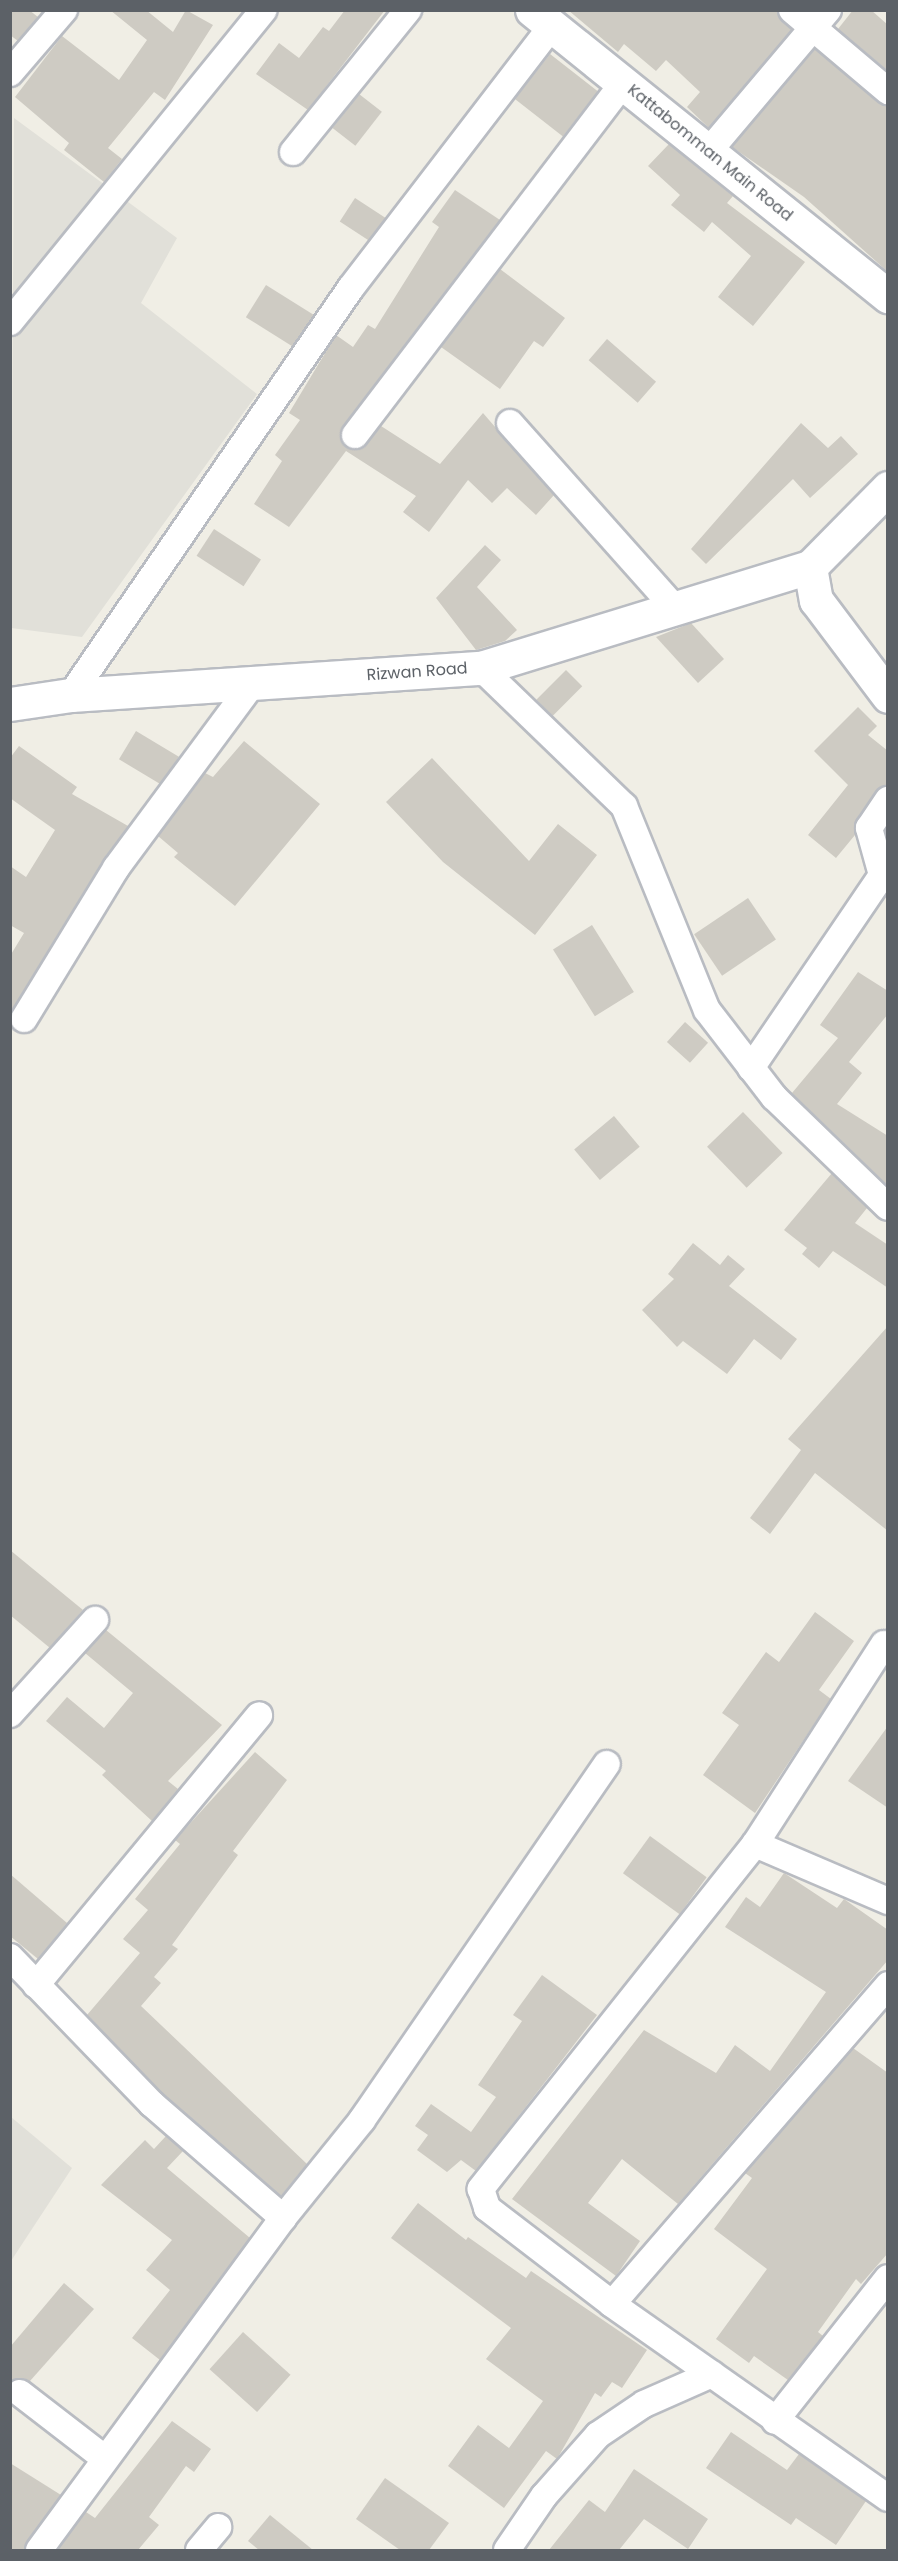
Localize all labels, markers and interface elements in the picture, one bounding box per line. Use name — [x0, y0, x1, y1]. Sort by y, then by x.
street label: Kattabomman Main Road — [624, 80, 796, 226]
street label: Rizwan Road — [366, 659, 468, 685]

